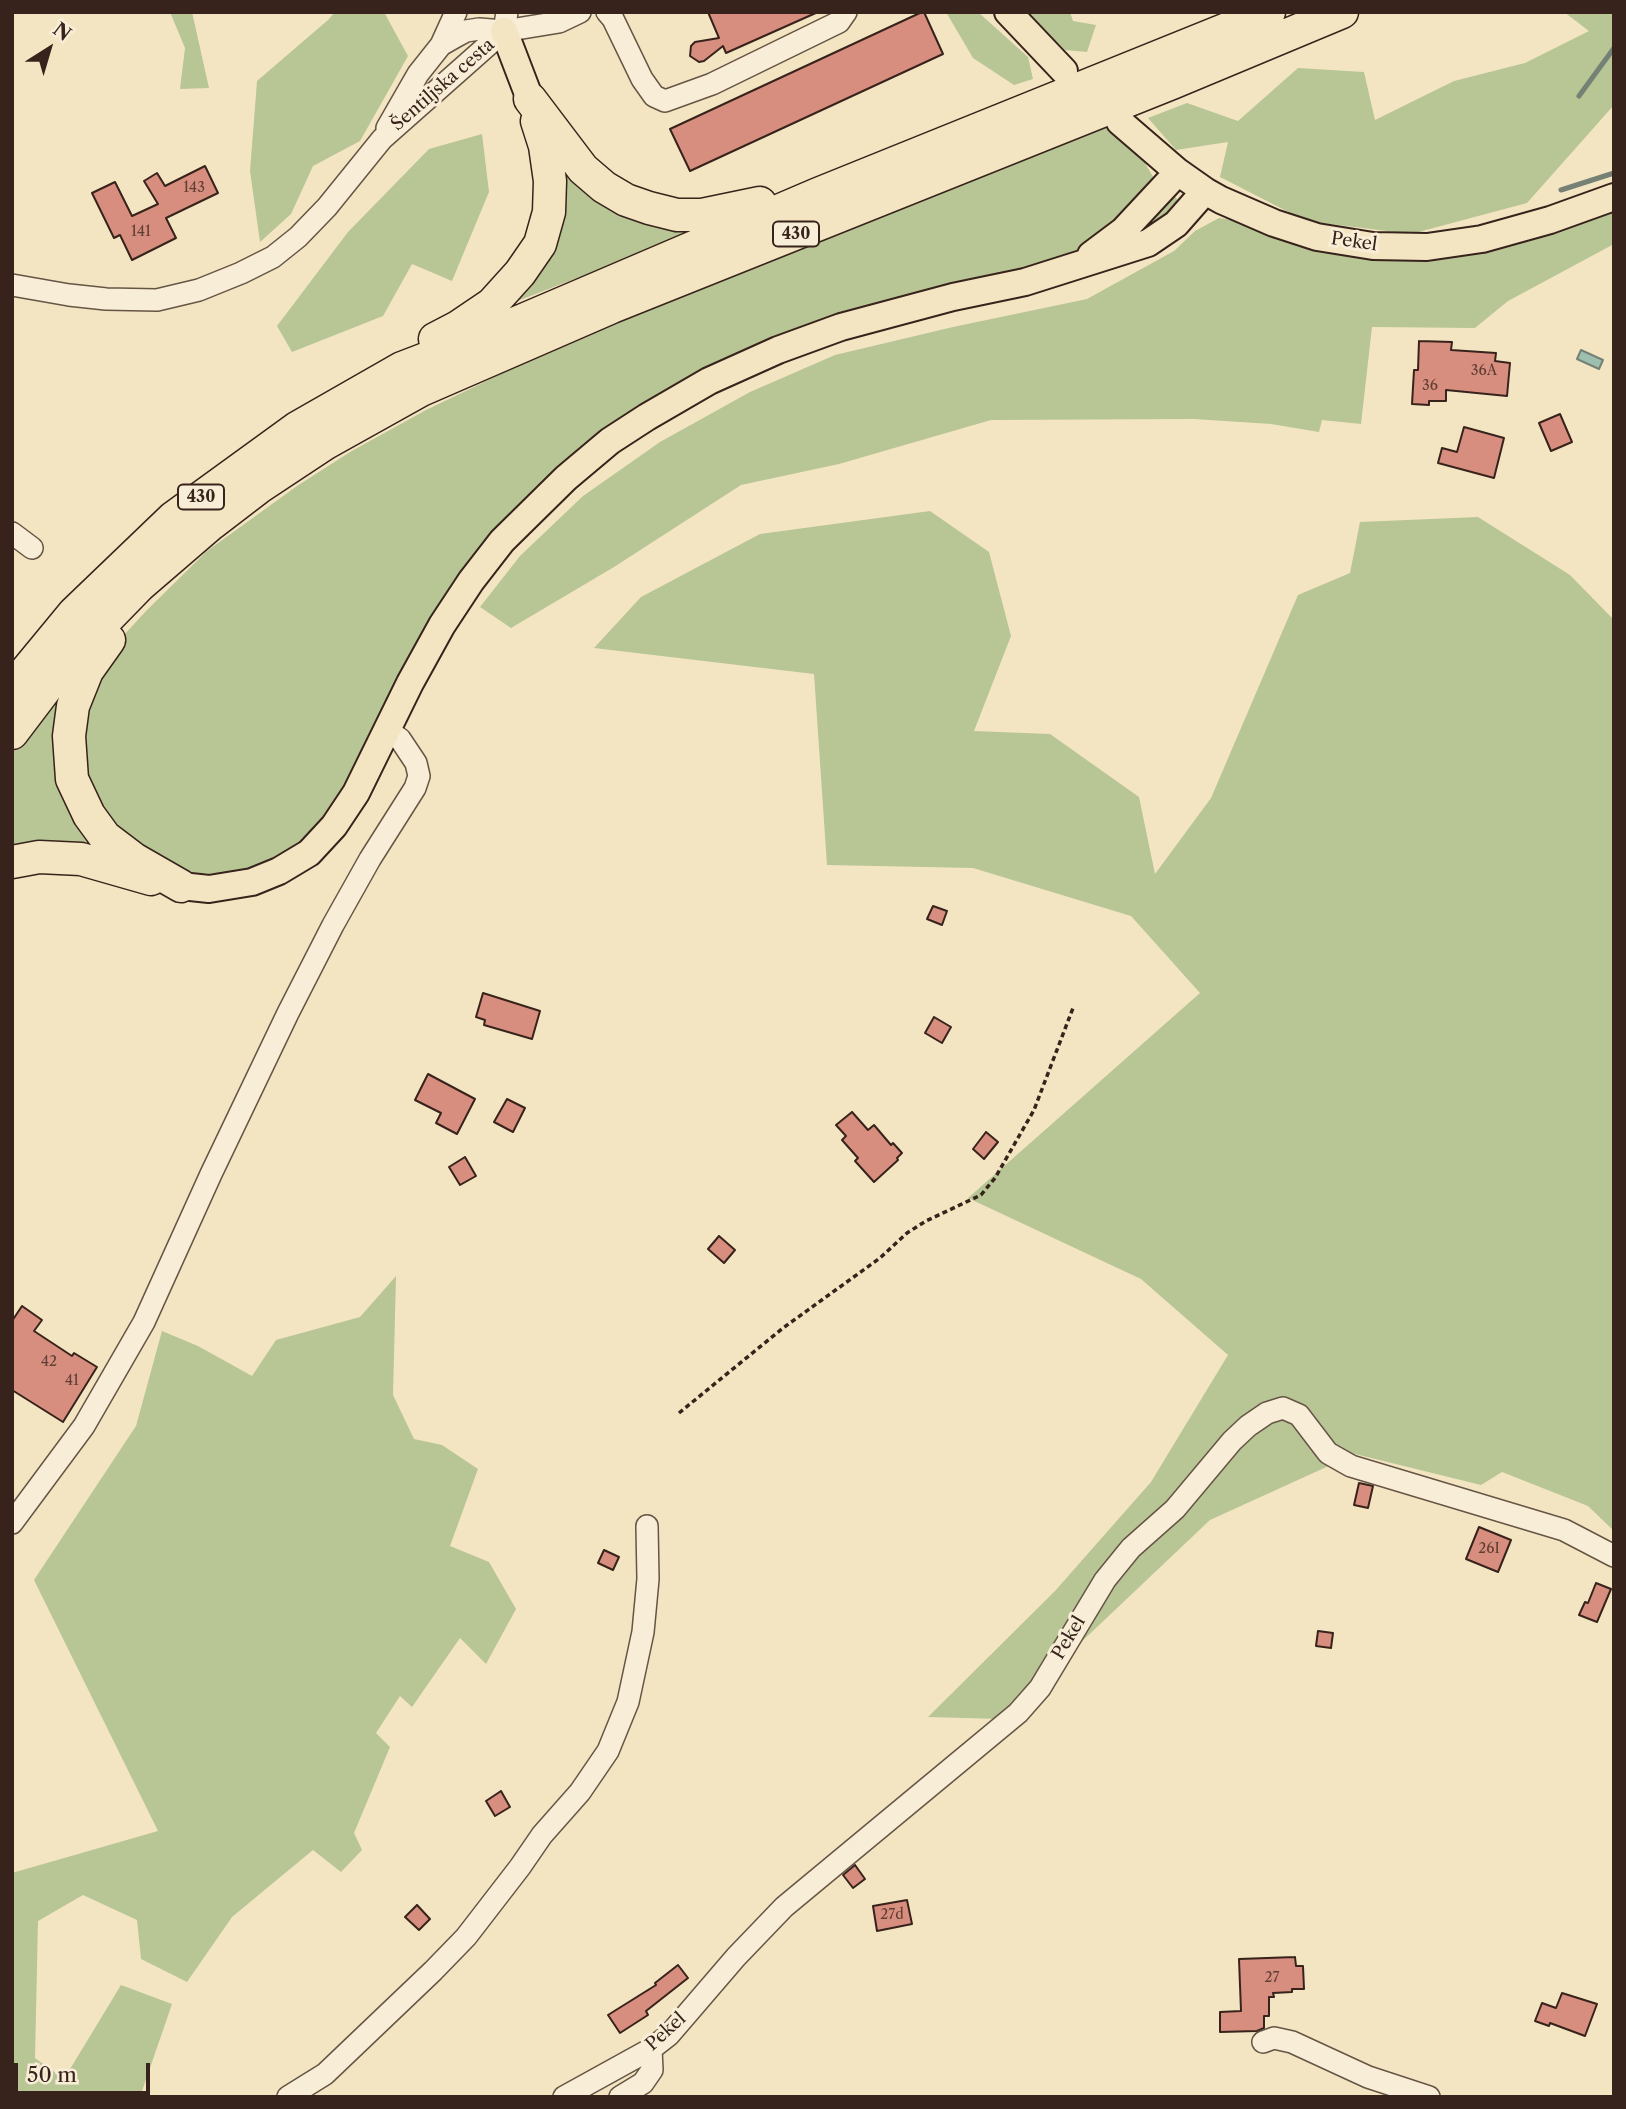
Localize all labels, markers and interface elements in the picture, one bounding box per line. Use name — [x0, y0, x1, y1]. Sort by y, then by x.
north arrow — [14, 14, 84, 84]
text: N — [48, 18, 75, 46]
street label: Šentiljska cesta — [387, 34, 499, 136]
house number: 143 — [183, 180, 205, 196]
road number: 430 — [773, 222, 819, 246]
house number: 141 — [131, 224, 151, 240]
street label: Pekel — [1329, 228, 1379, 256]
house number: 36A — [1471, 363, 1497, 379]
house number: 36 — [1422, 378, 1438, 394]
road number: 430 — [178, 484, 224, 510]
house number: 42 — [41, 1354, 57, 1370]
house number: 41 — [65, 1373, 79, 1389]
house number: 26I — [1478, 1541, 1500, 1557]
street label: Pekel — [1048, 1612, 1090, 1664]
house number: 27d — [880, 1907, 904, 1923]
house number: 27 — [1265, 1970, 1279, 1986]
street label: Pekel — [641, 2008, 691, 2056]
scale bar — [18, 2050, 154, 2094]
text: 50 m — [27, 2062, 77, 2087]

